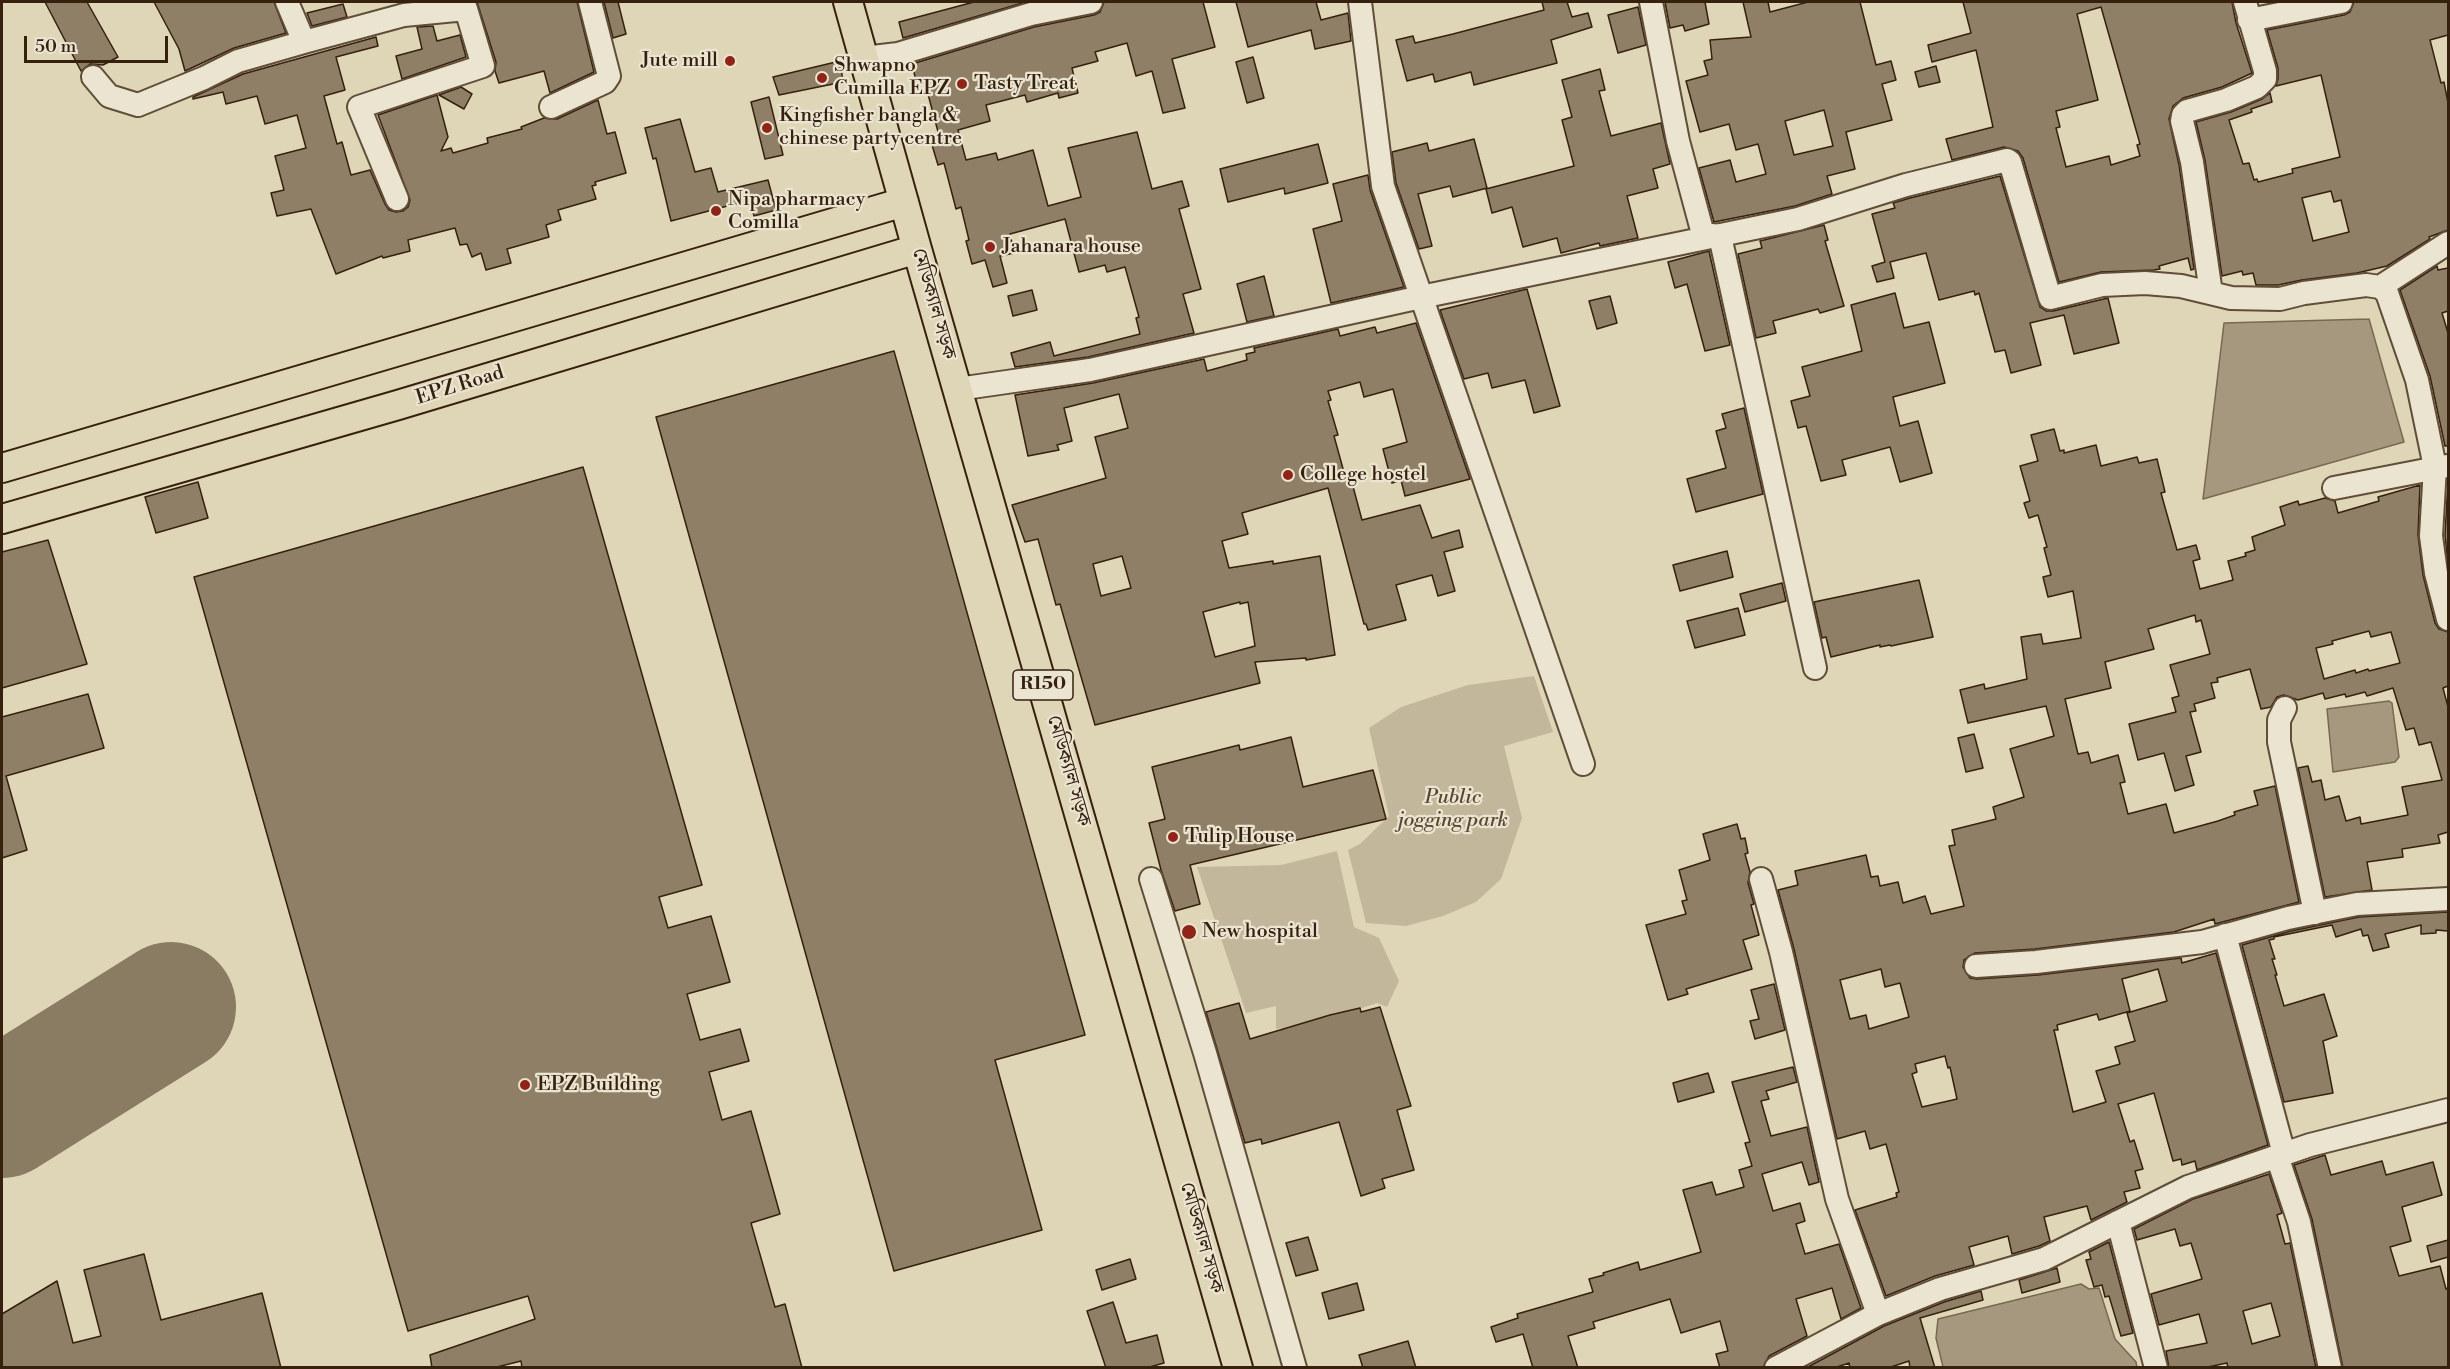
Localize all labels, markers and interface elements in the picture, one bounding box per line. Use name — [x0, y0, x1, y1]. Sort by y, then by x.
scale bar — [27, 24, 171, 62]
text: 50 m — [35, 35, 76, 58]
place label: Jute mill — [641, 49, 718, 73]
marker: Jute mill — [723, 54, 737, 68]
place label: Shwapno Cumilla EPZ — [834, 54, 950, 101]
marker: Shwapno Cumilla EPZ — [815, 71, 829, 85]
place label: Tasty Treat — [974, 72, 1076, 96]
marker: Tasty Treat — [955, 77, 969, 91]
place label: Kingfisher bangla & chinese party centre — [779, 104, 962, 151]
marker: Kingfisher bangla & chinese party centre — [760, 121, 774, 135]
place label: Nipa pharmacy Comilla — [728, 188, 865, 235]
marker: Nipa pharmacy Comilla — [709, 204, 723, 218]
place label: Jahanara house — [1002, 235, 1141, 259]
marker: Jahanara house — [983, 240, 997, 254]
street label: মেডিক্যাল সড়ক — [906, 246, 960, 362]
street label: EPZ Road — [413, 361, 507, 411]
place label: College hostel — [1300, 463, 1426, 487]
marker: College hostel — [1281, 468, 1295, 482]
road number: R150 — [1013, 670, 1073, 700]
street label: মেডিক্যাল সড়ক — [1041, 713, 1095, 829]
park label: Public jogging park — [1398, 786, 1508, 833]
place label: Tulip House — [1185, 825, 1295, 849]
marker: Tulip House — [1166, 830, 1180, 844]
place label: New hospital — [1202, 920, 1318, 944]
marker: New hospital — [1180, 923, 1198, 941]
place label: EPZ Building — [537, 1073, 660, 1097]
marker: EPZ Building — [518, 1078, 532, 1092]
street label: মেডিক্যাল সড়ক — [1174, 1180, 1228, 1296]

